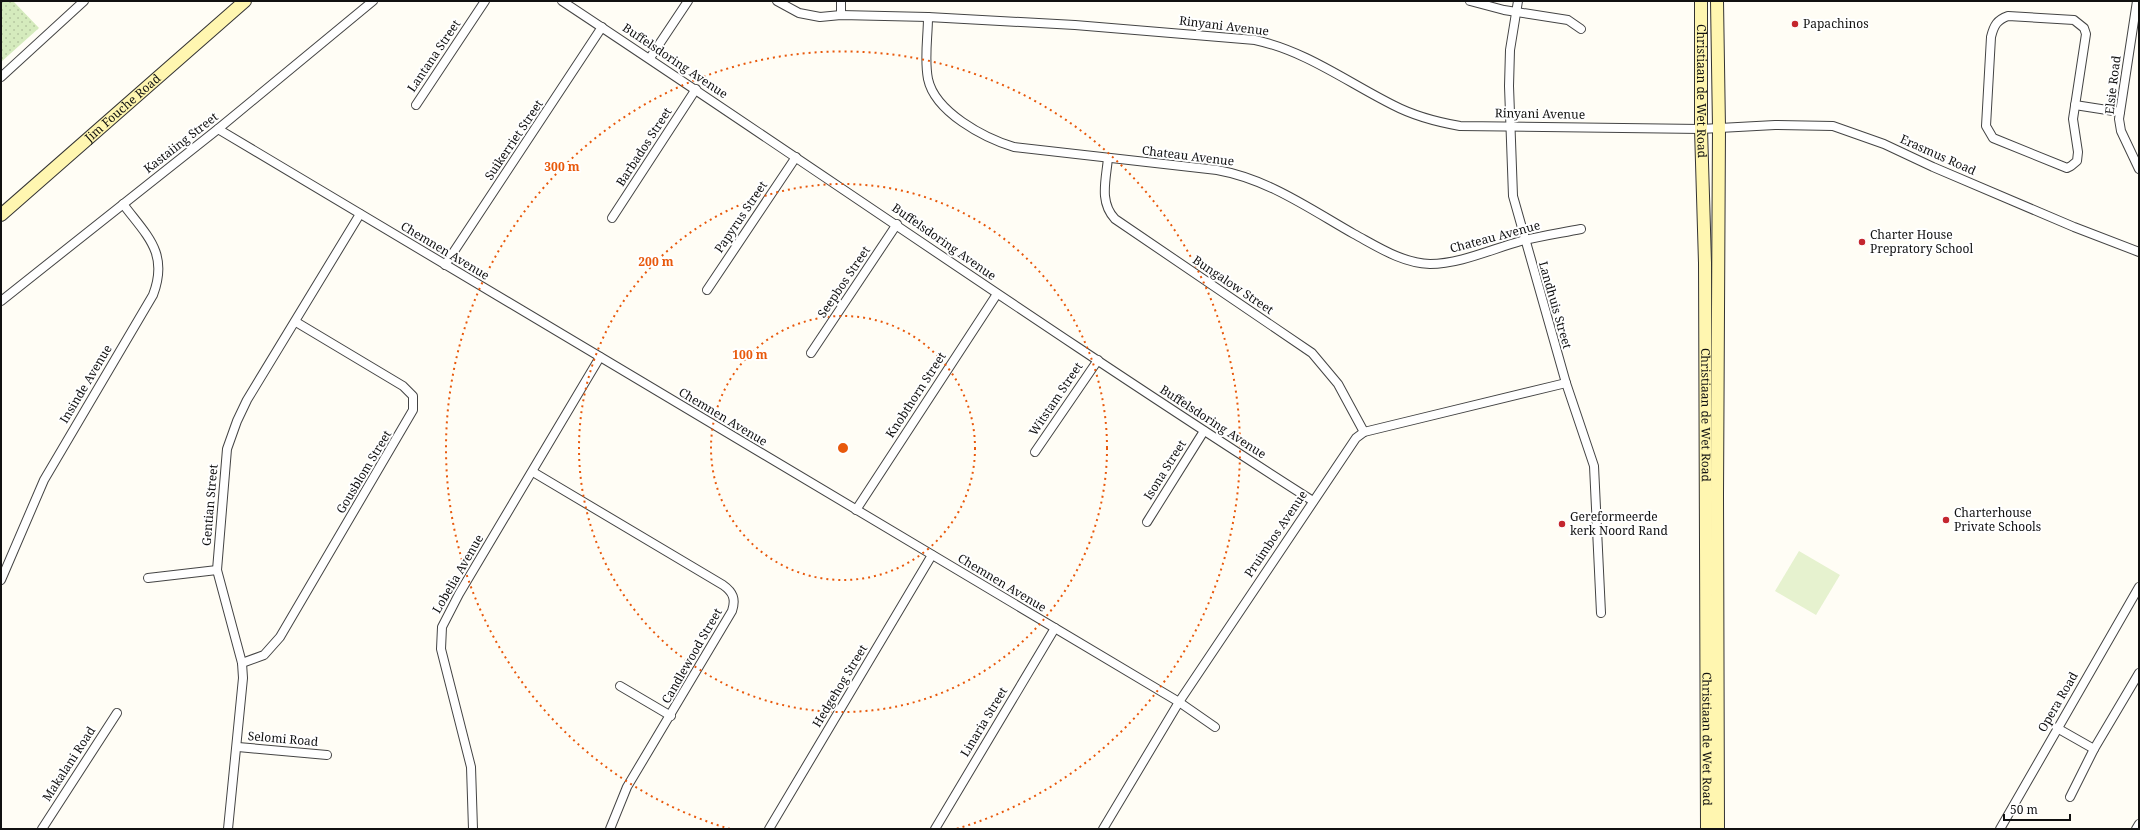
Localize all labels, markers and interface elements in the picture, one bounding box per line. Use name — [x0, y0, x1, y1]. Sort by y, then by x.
street label: Rinyani Avenue — [1178, 12, 1270, 39]
place label: Papachinos — [1803, 15, 1869, 32]
street label: Lantana Street — [403, 16, 464, 95]
street label: Buffelsdoring Avenue — [619, 19, 731, 102]
marker: Papachinos — [1790, 19, 1800, 29]
street label: Christiaan de Wet Road — [1693, 24, 1711, 159]
street label: Elsie Road — [2100, 54, 2125, 115]
street label: Jim Fouche Road — [80, 69, 165, 146]
street label: Suikerriet Street — [480, 96, 547, 183]
street label: Barbados Street — [612, 104, 675, 189]
street label: Rinyani Avenue — [1495, 104, 1585, 123]
street label: Kastaiing Street — [140, 108, 221, 177]
street label: Erasmus Road — [1898, 130, 1979, 179]
street label: Chateau Avenue — [1141, 141, 1235, 170]
text: 300 m — [544, 158, 580, 175]
street label: Papyrus Street — [710, 177, 771, 256]
street label: Buffelsdoring Avenue — [889, 199, 1000, 284]
street label: Chateau Avenue — [1448, 216, 1542, 257]
street label: Chemnen Avenue — [398, 217, 493, 284]
place label: Charter House Prepratory School — [1870, 226, 1973, 257]
marker: Charter House Prepratory School — [1857, 237, 1867, 247]
street label: Seepbos Street — [813, 243, 874, 321]
street label: Bungalow Street — [1190, 251, 1277, 318]
text: 200 m — [638, 253, 674, 270]
street label: Landhuis Street — [1535, 259, 1576, 351]
street label: Insinde Avenue — [55, 341, 116, 426]
text: 100 m — [732, 346, 768, 363]
street label: Christiaan de Wet Road — [1697, 348, 1715, 483]
street label: Knobthorn Street — [881, 349, 950, 441]
street label: Witstam Street — [1025, 359, 1086, 439]
street label: Buffelsdoring Avenue — [1157, 381, 1270, 462]
street label: Chemnen Avenue — [676, 383, 771, 450]
street label: Gousblom Street — [332, 427, 395, 517]
street label: Isona Street — [1139, 436, 1190, 503]
centre of rings — [836, 441, 850, 455]
street label: Gentian Street — [197, 463, 222, 546]
street label: Pruimbos Avenue — [1240, 487, 1311, 581]
place label: Charterhouse Private Schools — [1954, 504, 2041, 535]
place label: Gereformeerde kerk Noord Rand — [1570, 508, 1669, 539]
marker: Charterhouse Private Schools — [1941, 515, 1951, 525]
marker: Gereformeerde kerk Noord Rand — [1557, 519, 1567, 529]
street label: Lobelia Avenue — [428, 531, 487, 616]
street label: Chemnen Avenue — [955, 549, 1050, 616]
street label: Candlewood Street — [657, 605, 726, 707]
street label: Hedgehog Street — [808, 641, 871, 730]
street label: Opera Road — [2033, 668, 2082, 735]
street label: Christiaan de Wet Road — [1698, 672, 1716, 807]
street label: Linaria Street — [956, 684, 1011, 760]
street label: Makalani Road — [38, 723, 99, 804]
street label: Selomi Road — [247, 727, 320, 750]
scale bar — [2004, 796, 2070, 822]
text: 50 m — [2010, 801, 2038, 818]

